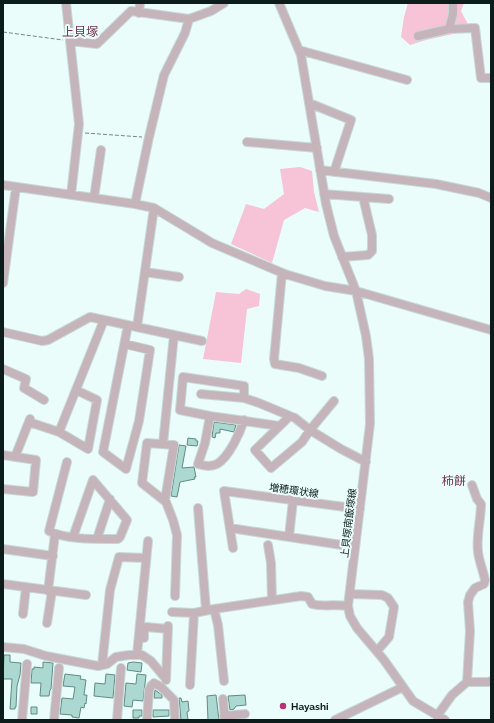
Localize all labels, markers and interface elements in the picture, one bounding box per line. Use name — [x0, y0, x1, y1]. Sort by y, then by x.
district label: 上貝塚 — [62, 25, 98, 39]
district label: 柿餅 — [442, 474, 466, 488]
street label: 増穂環状線 — [268, 482, 319, 499]
street label: 上貝塚南飯塚線 — [339, 488, 358, 558]
marker: Hayashi — [278, 701, 288, 711]
place label: Hayashi — [291, 701, 329, 712]

